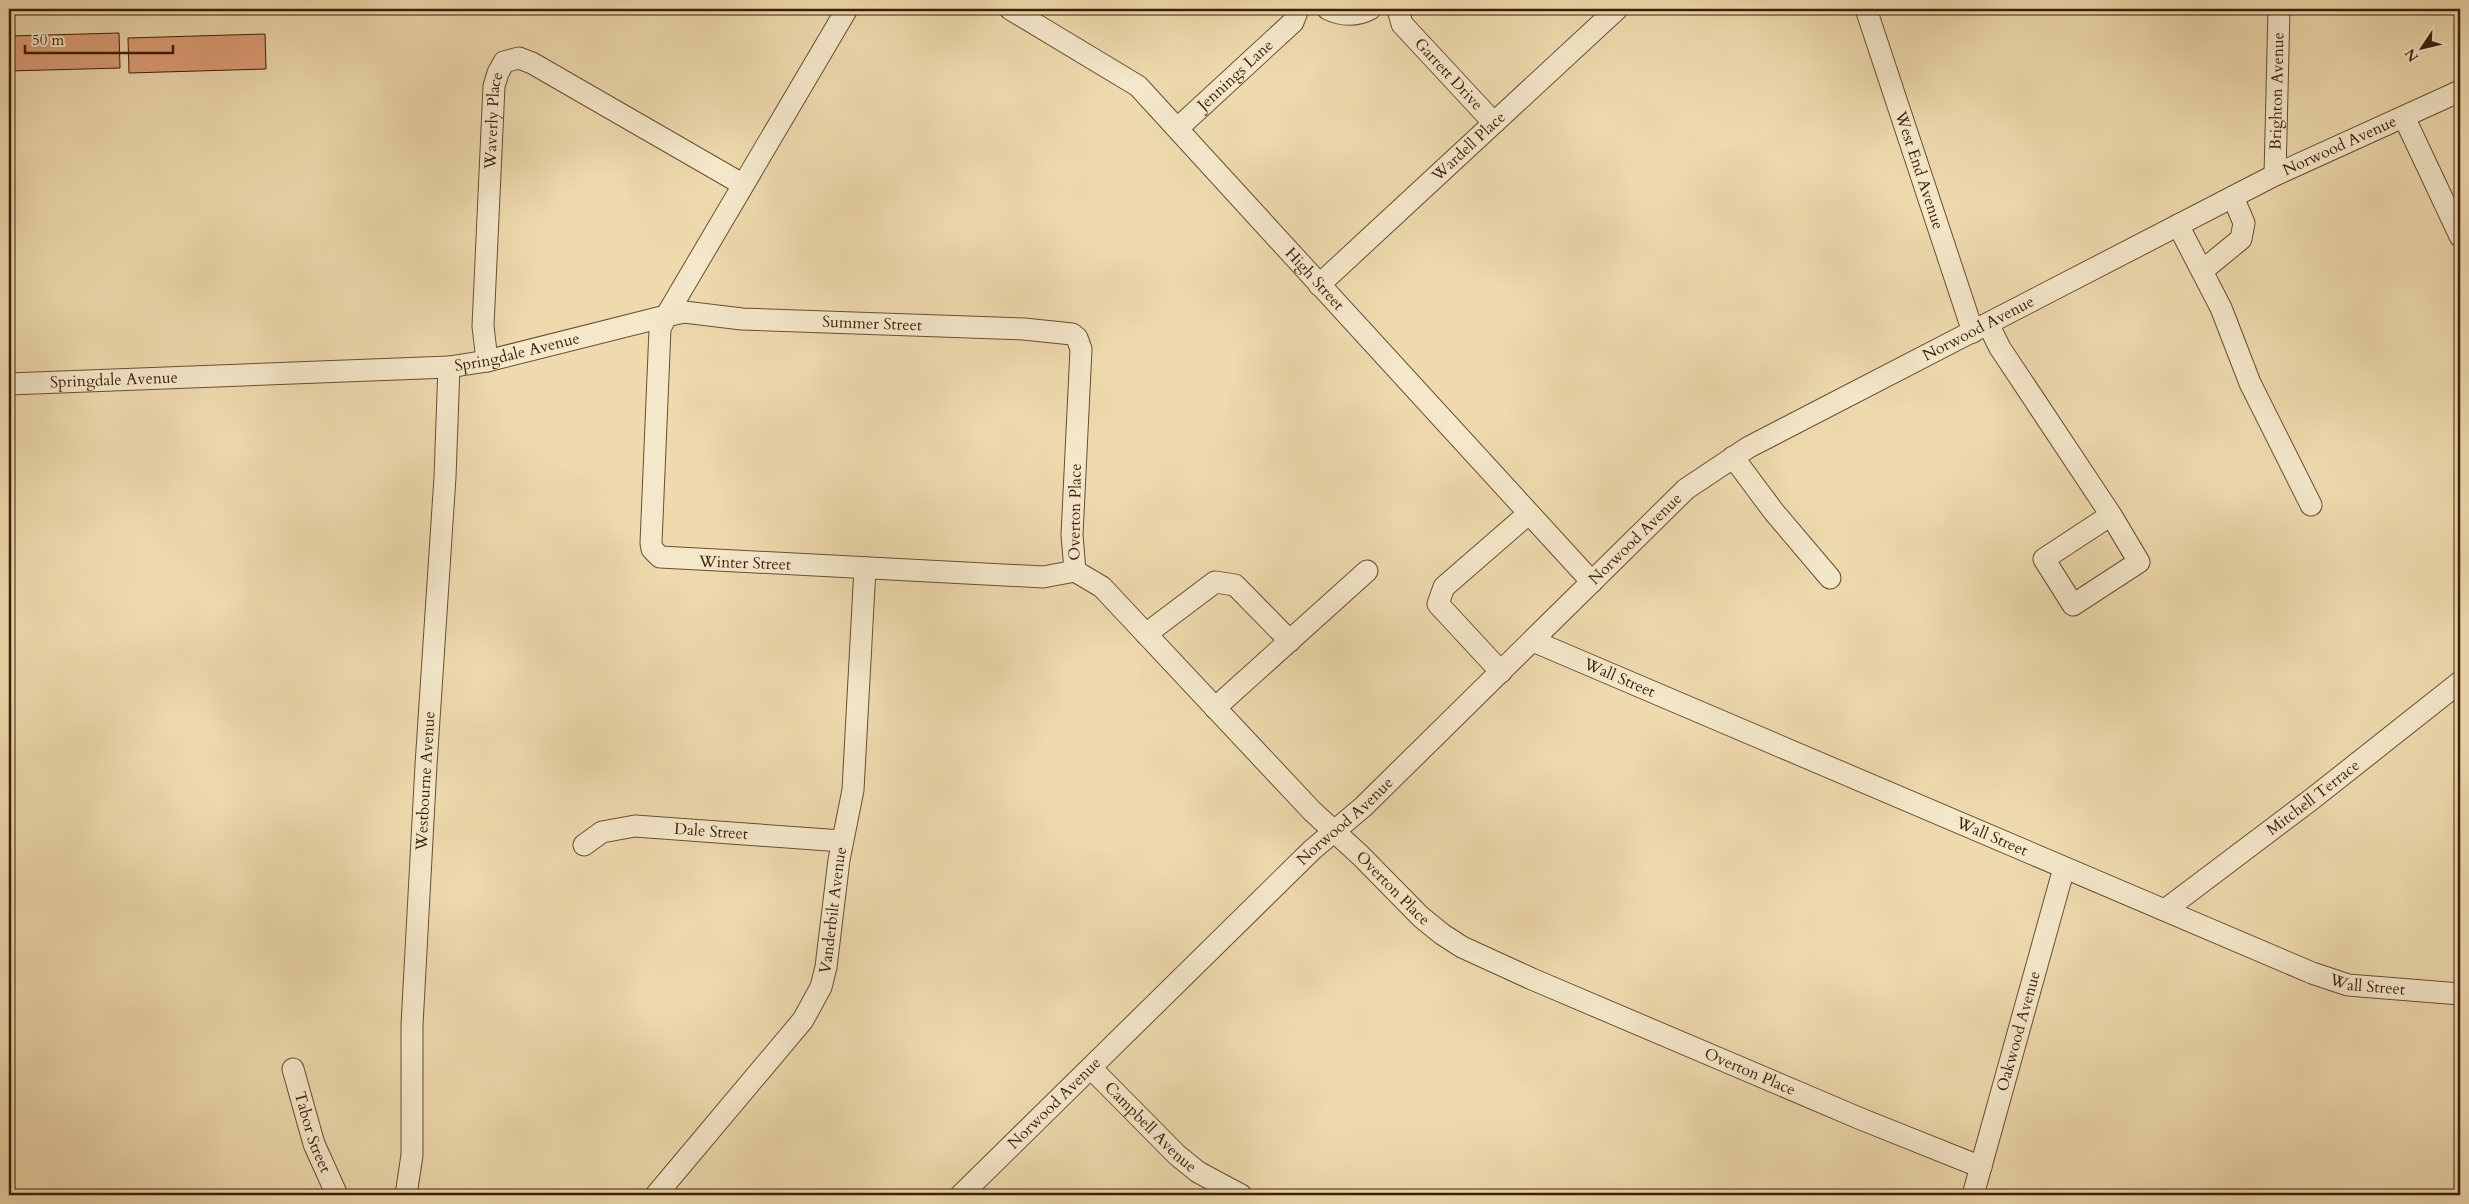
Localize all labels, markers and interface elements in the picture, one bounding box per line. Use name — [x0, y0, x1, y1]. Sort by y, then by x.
scale bar — [25, 22, 172, 54]
north arrow — [2396, 22, 2446, 72]
text: 50 m — [32, 30, 64, 50]
street label: Brighton Avenue — [2265, 32, 2289, 150]
street label: Garrett Drive — [1409, 33, 1488, 115]
street label: Jennings Lane — [1191, 34, 1278, 117]
text: N — [2400, 45, 2423, 66]
street label: Waverly Place — [479, 69, 509, 171]
street label: Wardell Place — [1426, 106, 1511, 187]
street label: West End Avenue — [1889, 107, 1949, 232]
street label: Norwood Avenue — [2279, 110, 2400, 181]
street label: High Street — [1280, 243, 1349, 315]
street label: Norwood Avenue — [1919, 290, 2038, 366]
street label: Summer Street — [822, 311, 922, 336]
street label: Springdale Avenue — [453, 327, 582, 377]
street label: Springdale Avenue — [50, 366, 178, 393]
street label: Overton Place — [1063, 463, 1087, 561]
street label: Norwood Avenue — [1584, 488, 1687, 590]
street label: Winter Street — [698, 550, 791, 576]
street label: Wall Street — [1579, 653, 1659, 703]
street label: Westbourne Avenue — [410, 710, 441, 852]
street label: Mitchell Terrace — [2262, 754, 2364, 841]
street label: Norwood Avenue — [1292, 772, 1398, 870]
street label: Wall Street — [1952, 811, 2031, 862]
street label: Dale Street — [673, 818, 749, 845]
street label: Vanderbilt Avenue — [814, 845, 852, 976]
street label: Overton Place — [1351, 846, 1434, 931]
street label: Oakwood Avenue — [1991, 968, 2046, 1094]
street label: Wall Street — [2326, 968, 2406, 1001]
street label: Overton Place — [1701, 1043, 1799, 1101]
street label: Norwood Avenue — [1003, 1052, 1106, 1154]
street label: Campbell Avenue — [1100, 1077, 1201, 1178]
street label: Tabor Street — [289, 1089, 337, 1176]

